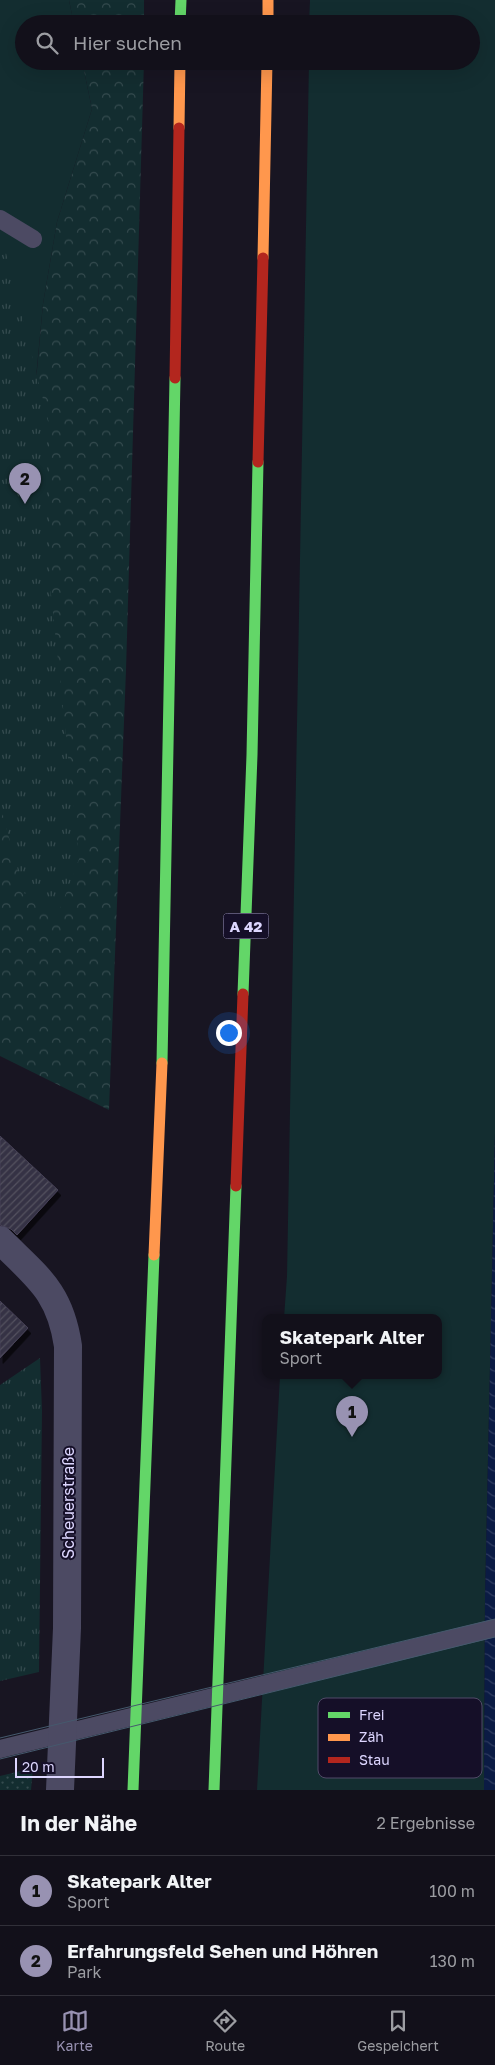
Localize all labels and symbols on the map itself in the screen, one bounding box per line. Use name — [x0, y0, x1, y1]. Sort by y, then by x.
pin: 2 — [9, 463, 41, 504]
road number: A 42 — [224, 914, 268, 938]
your location — [216, 1020, 242, 1046]
pin: 1 — [336, 1396, 368, 1437]
street label: Scheuerstraße — [58, 1447, 78, 1559]
legend — [318, 1698, 482, 1778]
text: Frei — [359, 1706, 385, 1723]
text: Zäh — [359, 1728, 384, 1745]
text: Stau — [359, 1751, 390, 1768]
scale bar — [15, 1755, 104, 1778]

